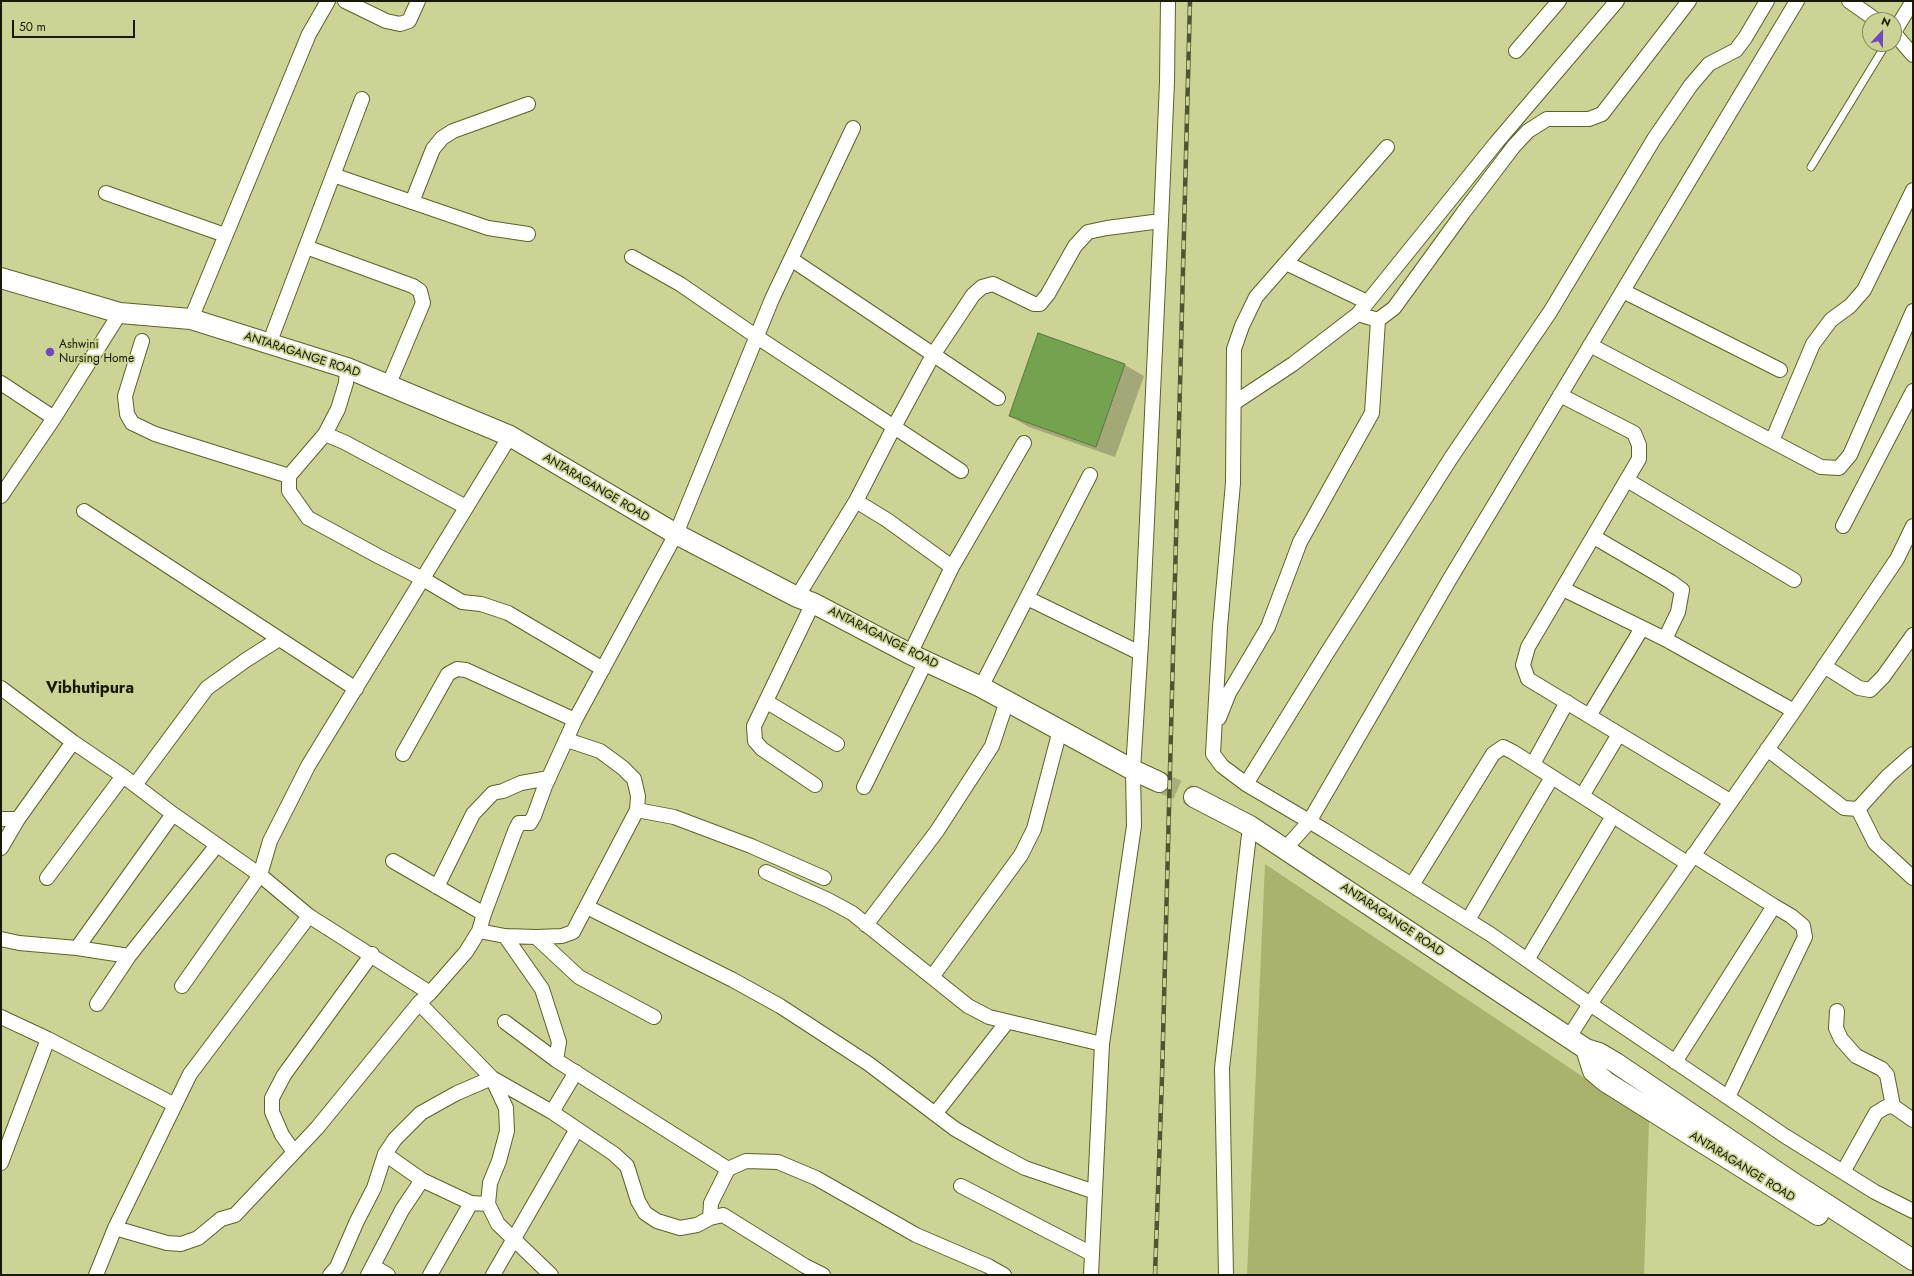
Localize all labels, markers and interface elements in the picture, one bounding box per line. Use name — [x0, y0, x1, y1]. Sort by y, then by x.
scale bar — [14, 12, 137, 38]
north arrow — [1862, 12, 1902, 52]
text: N — [1879, 13, 1893, 31]
text: 50 m — [19, 18, 46, 36]
street label: ANTARAGANGE ROAD — [242, 329, 362, 381]
place label: Ashwini Nursing Home — [59, 338, 134, 366]
marker: Ashwini Nursing Home — [44, 346, 56, 358]
street label: ANTARAGANGE ROAD — [540, 451, 652, 525]
street label: ANTARAGANGE ROAD — [826, 604, 940, 672]
district label: Vibhutipura — [46, 679, 134, 699]
street label: ANTARAGANGE ROAD — [1338, 880, 1446, 960]
street label: ANTARAGANGE ROAD — [1687, 1129, 1797, 1205]

